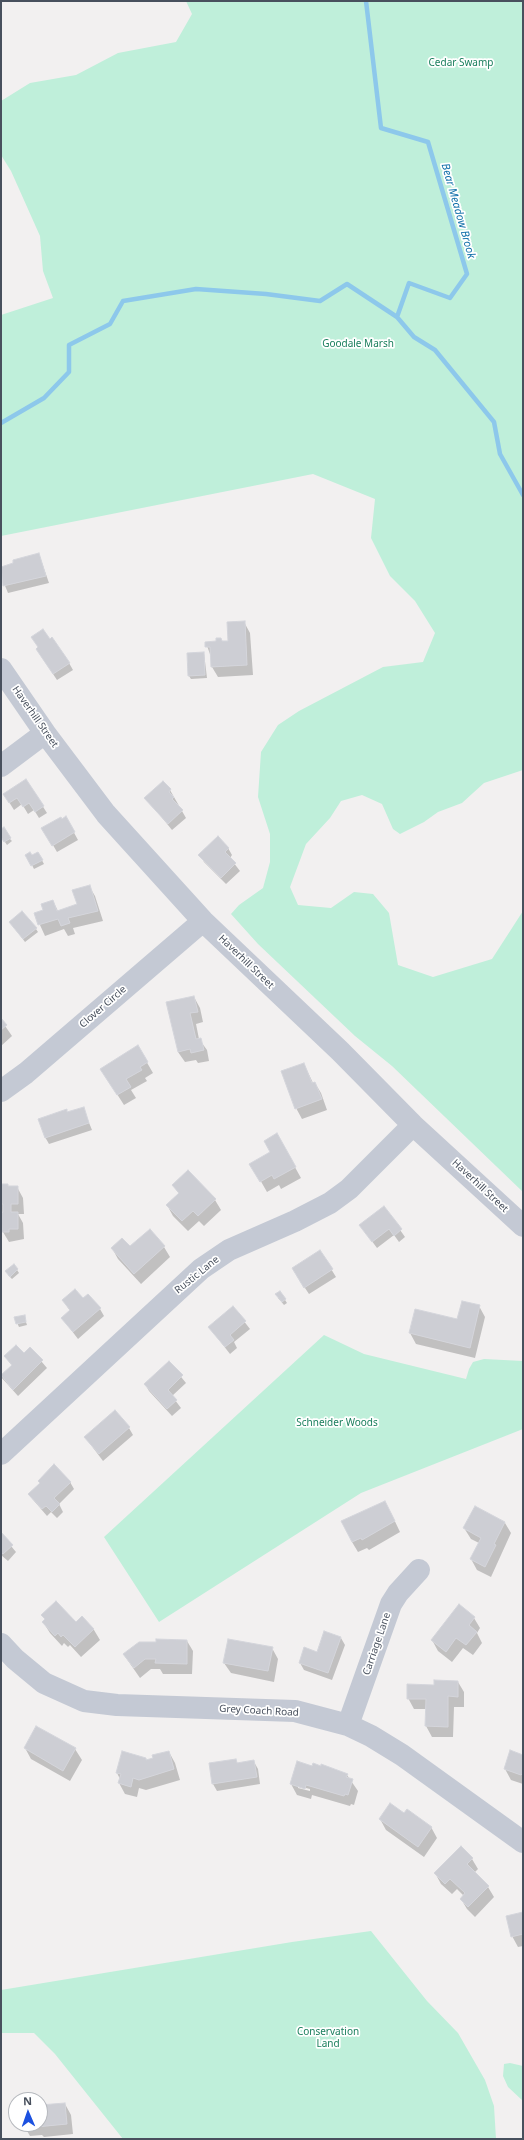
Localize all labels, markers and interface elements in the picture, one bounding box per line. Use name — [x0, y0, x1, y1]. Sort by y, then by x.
park label: Cedar Swamp — [429, 57, 493, 69]
water label: Bear Meadow Brook — [438, 162, 478, 260]
park label: Goodale Marsh — [322, 338, 394, 350]
street label: Haverhill Street — [9, 684, 61, 750]
street label: Haverhill Street — [216, 933, 276, 991]
street label: Clover Circle — [77, 983, 129, 1031]
street label: Haverhill Street — [449, 1157, 511, 1215]
street label: Rustic Lane — [172, 1254, 222, 1296]
park label: Schneider Woods — [296, 1417, 378, 1429]
street label: Carriage Lane — [361, 1611, 393, 1677]
street label: Grey Coach Road — [219, 1703, 299, 1719]
park label: Conservation Land — [297, 2026, 359, 2050]
north arrow — [8, 2092, 48, 2132]
text: N — [23, 2093, 32, 2108]

